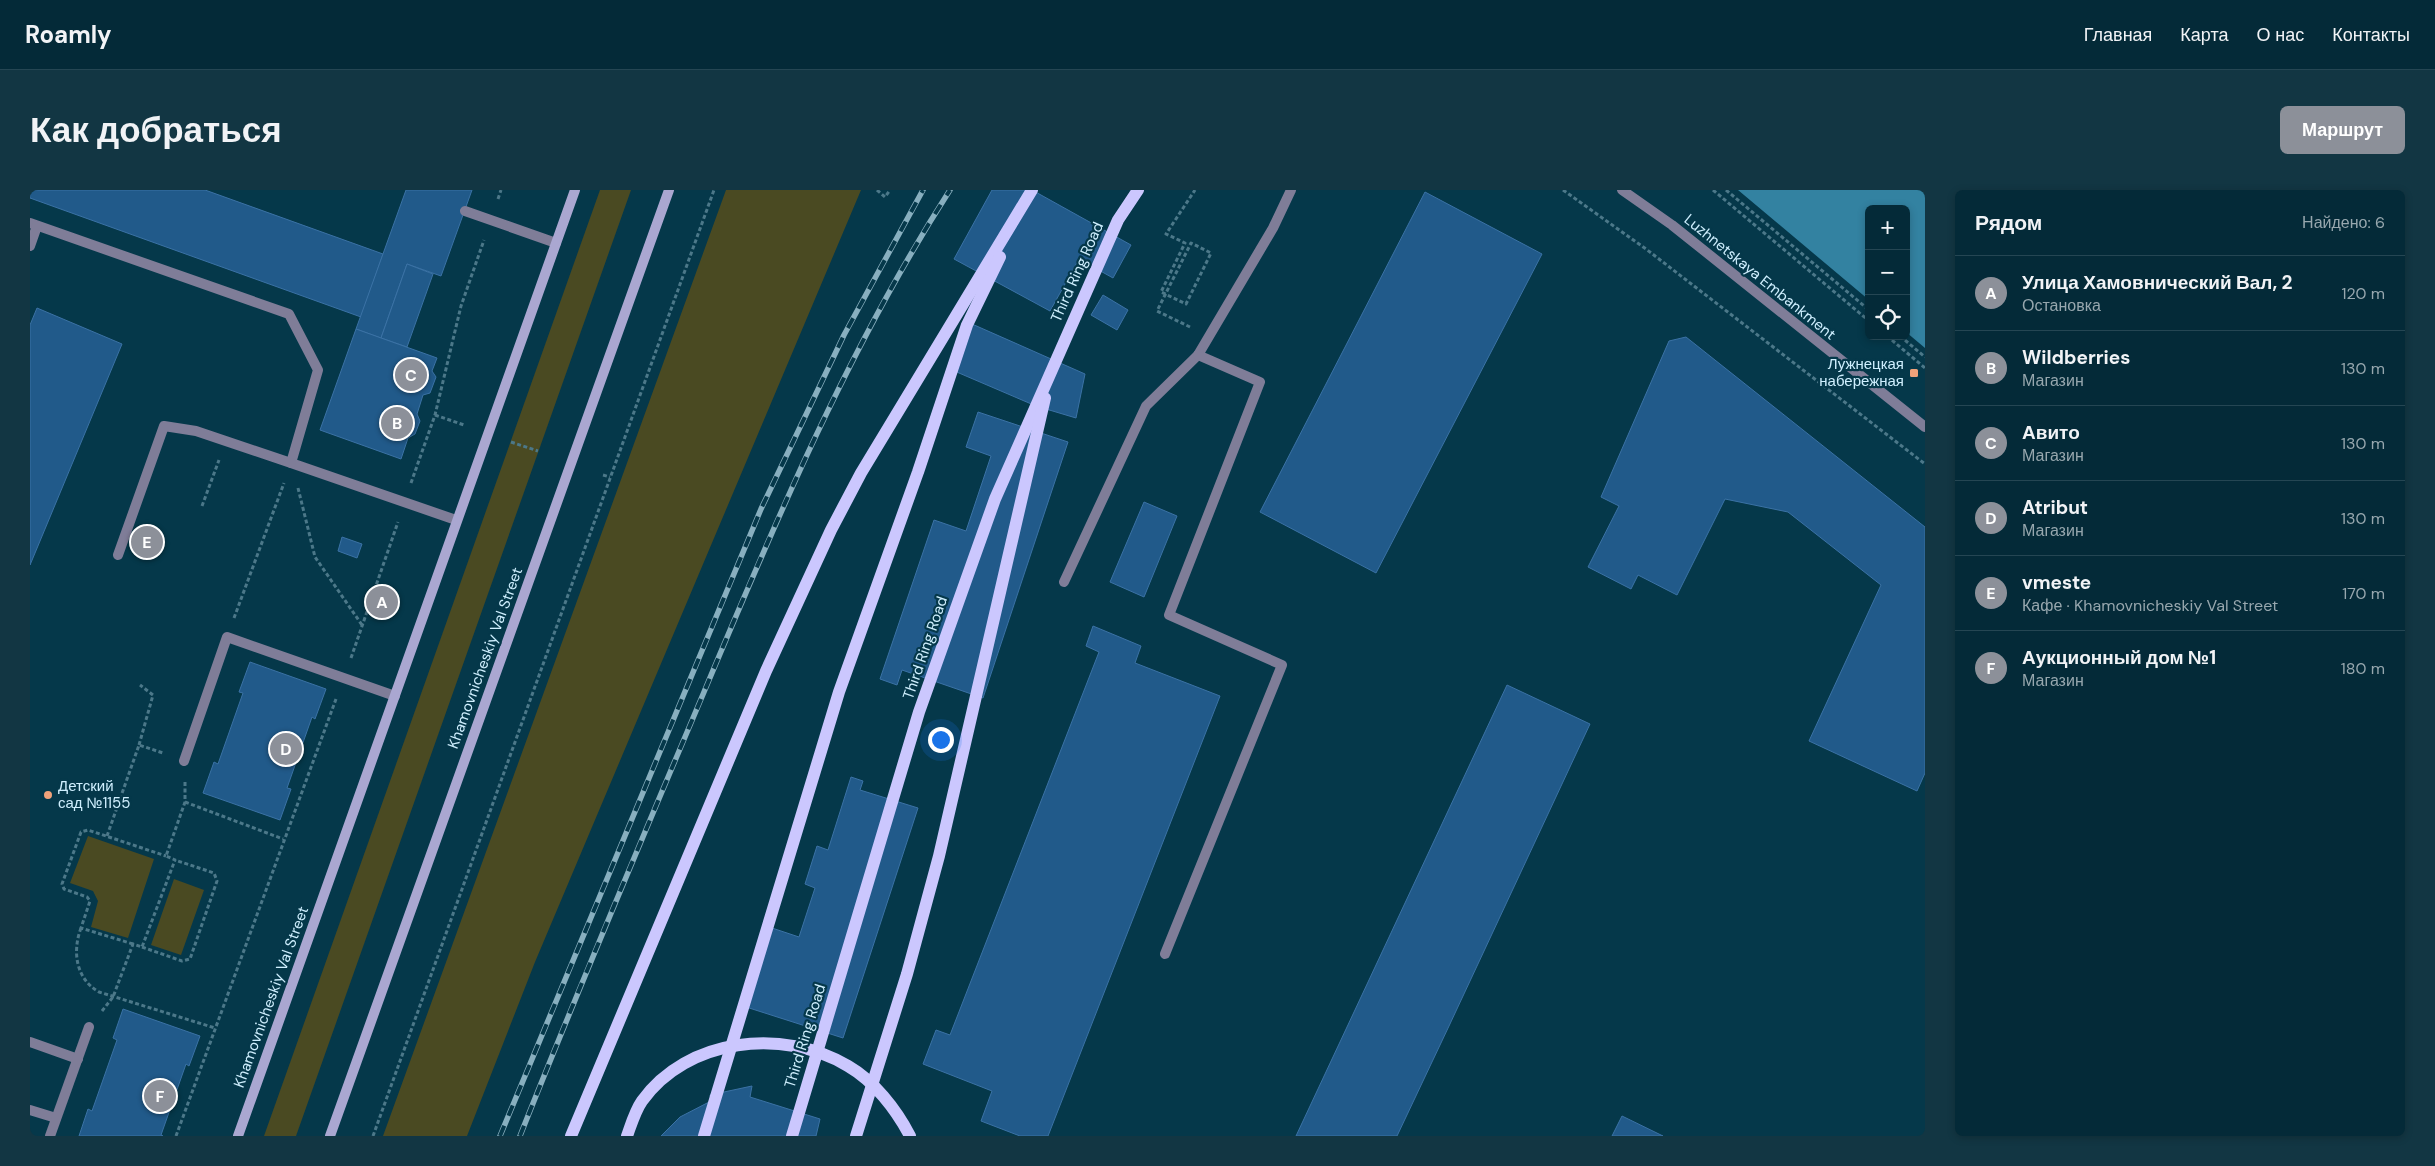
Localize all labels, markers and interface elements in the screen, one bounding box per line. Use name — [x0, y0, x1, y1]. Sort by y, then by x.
text: Roamly — [25, 19, 112, 50]
text: Главная — [2084, 23, 2152, 47]
text: Карта — [2180, 23, 2229, 47]
text: О нас — [2257, 23, 2304, 47]
text: Контакты — [2332, 23, 2410, 47]
button: Маршрут — [2280, 106, 2405, 154]
text: Как добраться — [30, 107, 282, 153]
map controls — [1865, 205, 1910, 340]
button: + — [1865, 205, 1910, 250]
text: Рядом — [1975, 209, 2042, 237]
street label: Luzhnetskaya Embankment — [1680, 210, 1840, 345]
text: Найдено: 6 — [2302, 212, 2385, 233]
street label: Third Ring Road — [1046, 219, 1108, 325]
button: − — [1865, 250, 1910, 295]
text: Улица Хамовнический Вал, 2 — [2022, 270, 2293, 295]
text: A — [1985, 283, 1997, 304]
text: 120 m — [2341, 283, 2385, 304]
button: locate — [1865, 295, 1910, 340]
text: Остановка — [2022, 295, 2101, 316]
text: Wildberries — [2022, 345, 2130, 370]
place label: Лужнецкая набережная — [1819, 354, 1904, 391]
pin: C — [395, 356, 427, 394]
text: B — [1986, 358, 1996, 379]
text: 130 m — [2341, 358, 2385, 379]
marker: Лужнецкая набережная — [1908, 367, 1920, 379]
text: Магазин — [2022, 370, 2084, 391]
pin: B — [381, 404, 413, 442]
text: Авито — [2022, 420, 2080, 445]
text: C — [1985, 433, 1997, 454]
text: 130 m — [2341, 433, 2385, 454]
text: Магазин — [2022, 445, 2084, 466]
text: Atribut — [2022, 495, 2088, 520]
text: D — [1985, 508, 1997, 529]
text: 130 m — [2341, 508, 2385, 529]
text: Магазин — [2022, 520, 2084, 541]
pin: E — [131, 523, 163, 561]
street label: Khamovnicheskiy Val Street — [443, 564, 527, 751]
text: vmeste — [2022, 570, 2091, 595]
pin: A — [366, 583, 398, 621]
text: E — [1986, 583, 1996, 604]
text: 170 m — [2342, 583, 2385, 604]
street label: Third Ring Road — [898, 594, 952, 702]
text: Кафе · Khamovnicheskiy Val Street — [2022, 595, 2278, 616]
text: Аукционный дом №1 — [2022, 645, 2216, 670]
text: F — [1987, 658, 1995, 679]
text: 180 m — [2341, 658, 2385, 679]
text: Магазин — [2022, 670, 2084, 691]
your location — [928, 727, 954, 753]
pin: D — [270, 730, 302, 768]
place label: Детский сад №1155 — [58, 776, 130, 813]
marker: Детский сад №1155 — [42, 789, 54, 801]
street label: Khamovnicheskiy Val Street — [229, 903, 313, 1090]
street label: Third Ring Road — [780, 982, 830, 1090]
pin: F — [144, 1077, 176, 1115]

